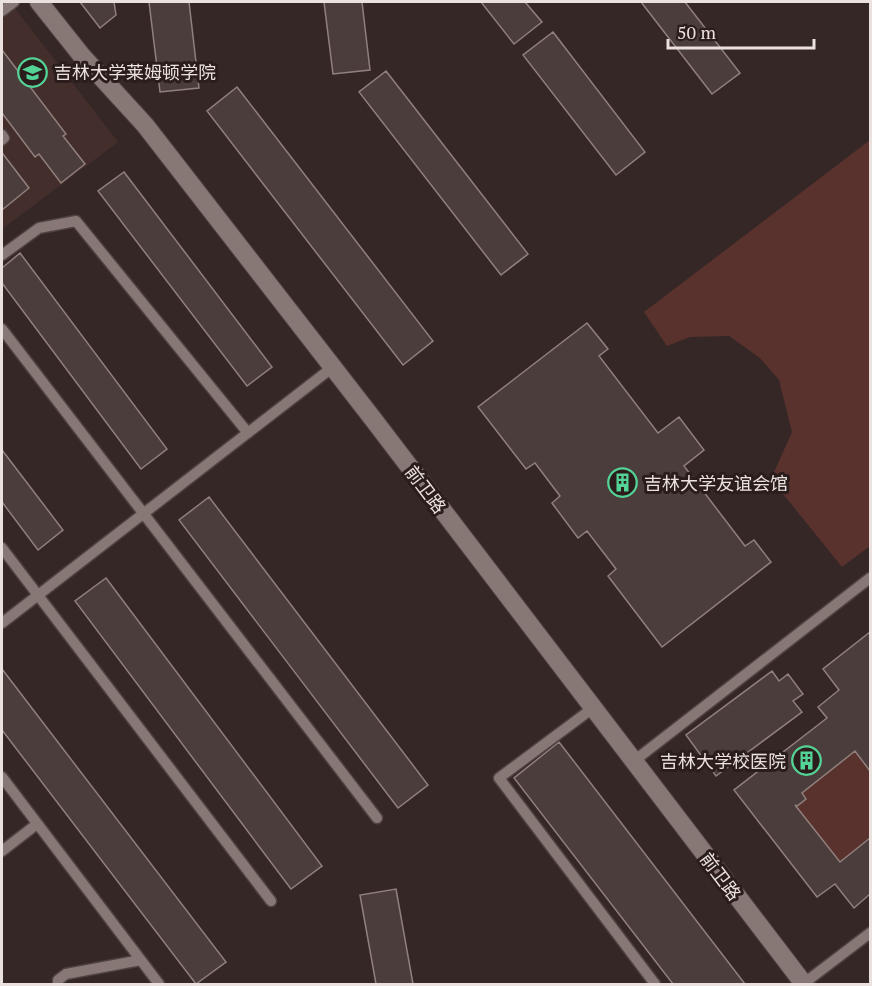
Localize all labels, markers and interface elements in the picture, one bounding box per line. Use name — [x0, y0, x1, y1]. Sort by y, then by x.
scale bar — [668, 12, 814, 50]
text: 50 m — [677, 20, 717, 44]
school or university icon: 吉林大学莱姆顿学院 — [17, 56, 49, 88]
place label: 吉林大学莱姆顿学院 — [54, 60, 216, 84]
street label: 前卫路 — [400, 460, 452, 518]
building icon: 吉林大学友谊会馆 — [607, 467, 639, 499]
place label: 吉林大学友谊会馆 — [644, 471, 788, 495]
building icon: 吉林大学校医院 — [791, 745, 823, 777]
place label: 吉林大学校医院 — [660, 749, 786, 773]
street label: 前卫路 — [695, 847, 747, 905]

